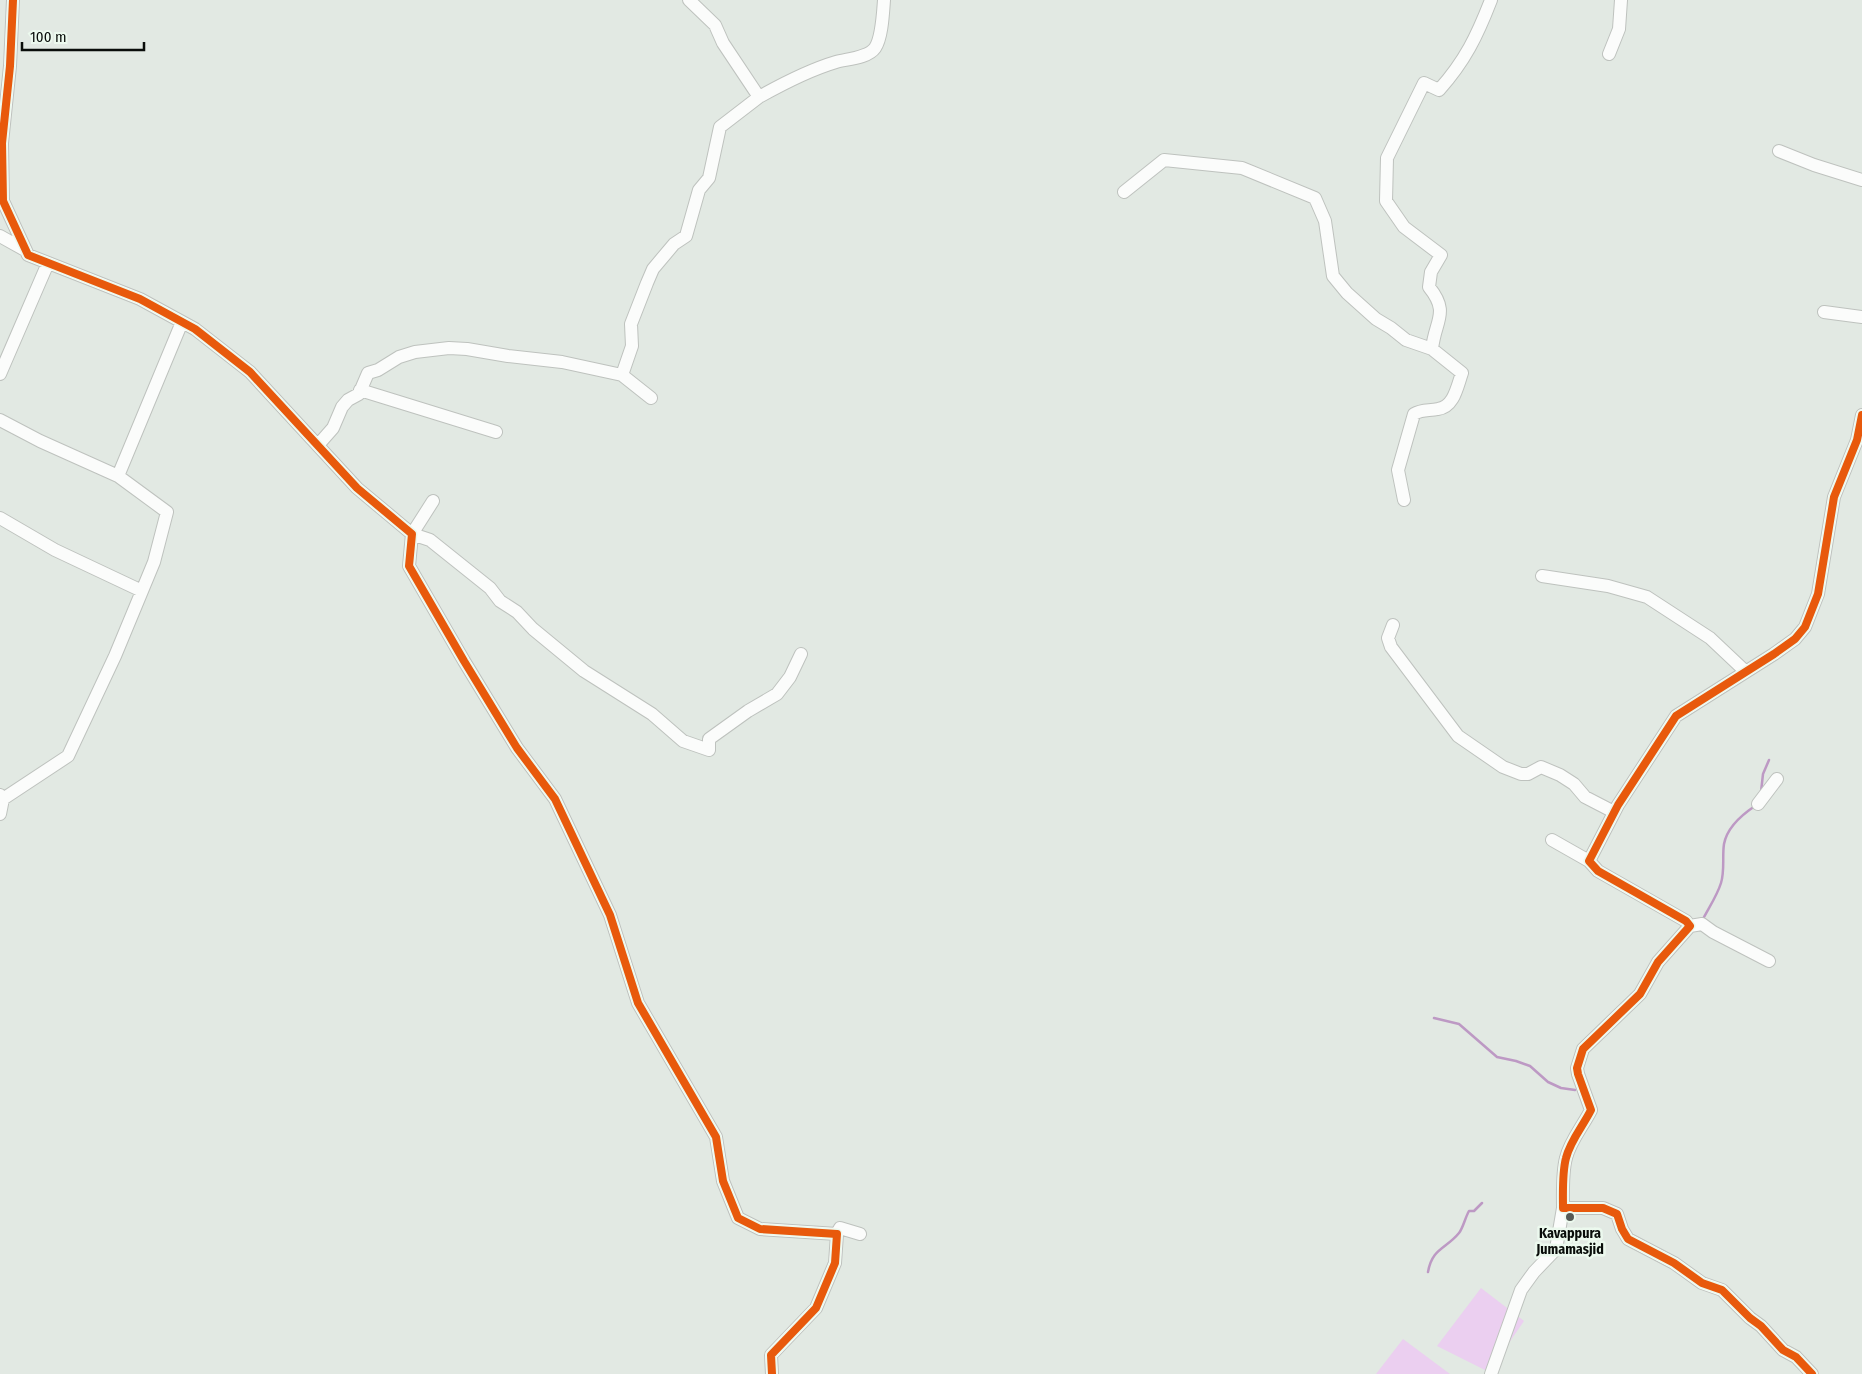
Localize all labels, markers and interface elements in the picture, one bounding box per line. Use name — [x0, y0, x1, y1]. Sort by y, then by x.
scale bar — [22, 20, 145, 52]
text: 100 m — [30, 28, 67, 46]
marker: Kavappura Jumamasjid — [1564, 1211, 1576, 1223]
place label: Kavappura Jumamasjid — [1535, 1225, 1604, 1258]

